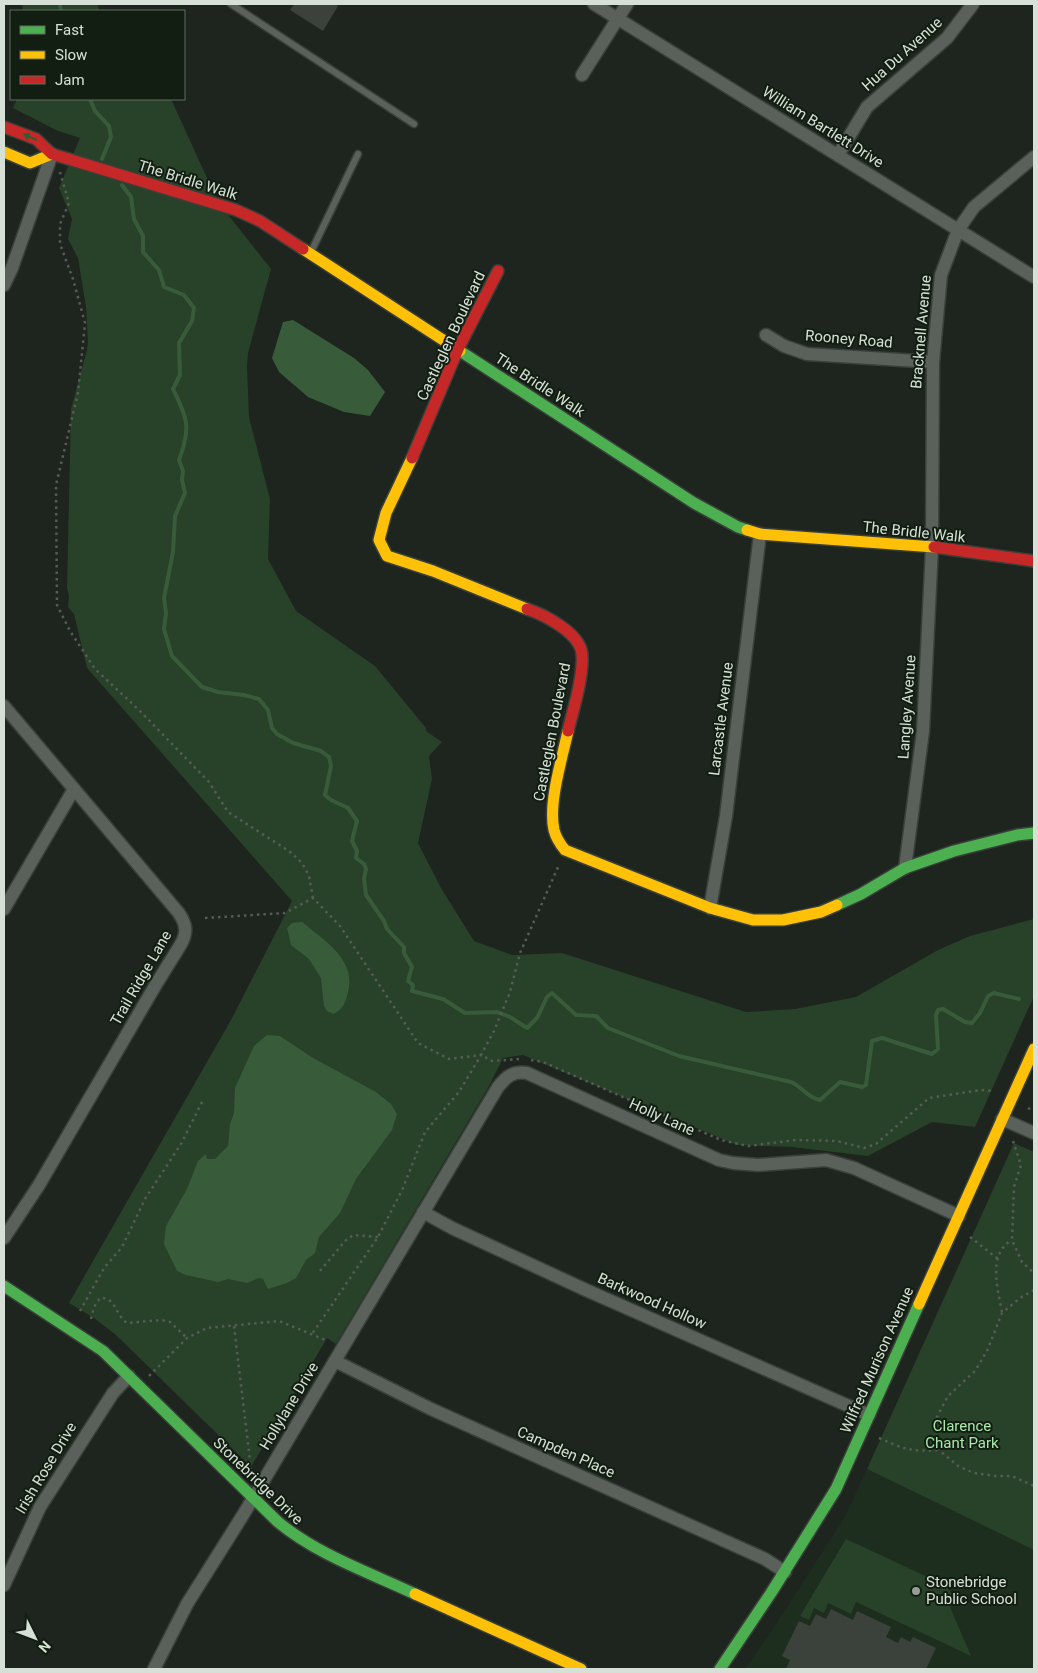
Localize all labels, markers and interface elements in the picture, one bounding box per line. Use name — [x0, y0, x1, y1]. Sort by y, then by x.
legend — [10, 10, 185, 100]
street label: Hua Du Avenue — [858, 13, 946, 95]
text: Fast — [55, 21, 84, 39]
text: Slow — [55, 46, 87, 64]
text: Jam — [55, 71, 85, 89]
street label: William Bartlett Drive — [759, 82, 887, 172]
one-way arrow — [23, 133, 37, 141]
street label: The Bridle Walk — [136, 156, 240, 204]
street label: Castleglen Boulevard — [413, 268, 489, 404]
street label: Bracknell Avenue — [907, 274, 935, 390]
street label: Rooney Road — [805, 326, 893, 352]
street label: The Bridle Walk — [492, 349, 589, 421]
street label: The Bridle Walk — [862, 518, 967, 546]
street label: Langley Avenue — [894, 654, 920, 760]
street label: Castleglen Boulevard — [530, 661, 574, 803]
street label: Larcastle Avenue — [705, 661, 737, 777]
street label: Trail Ridge Lane — [107, 927, 175, 1029]
street label: Holly Lane — [626, 1095, 698, 1139]
street label: Barkwood Hollow — [595, 1269, 709, 1333]
street label: Wilfred Murison Avenue — [837, 1284, 917, 1436]
street label: Hollylane Drive — [256, 1359, 322, 1453]
park label: Clarence Chant Park — [925, 1417, 999, 1452]
street label: Irish Rose Drive — [12, 1419, 80, 1517]
street label: Campden Place — [514, 1422, 618, 1482]
street label: Stonebridge Drive — [209, 1434, 307, 1528]
place label: Stonebridge Public School — [926, 1573, 1017, 1608]
marker: Stonebridge Public School — [910, 1585, 922, 1597]
north arrow — [10, 1613, 60, 1663]
text: N — [35, 1638, 54, 1656]

